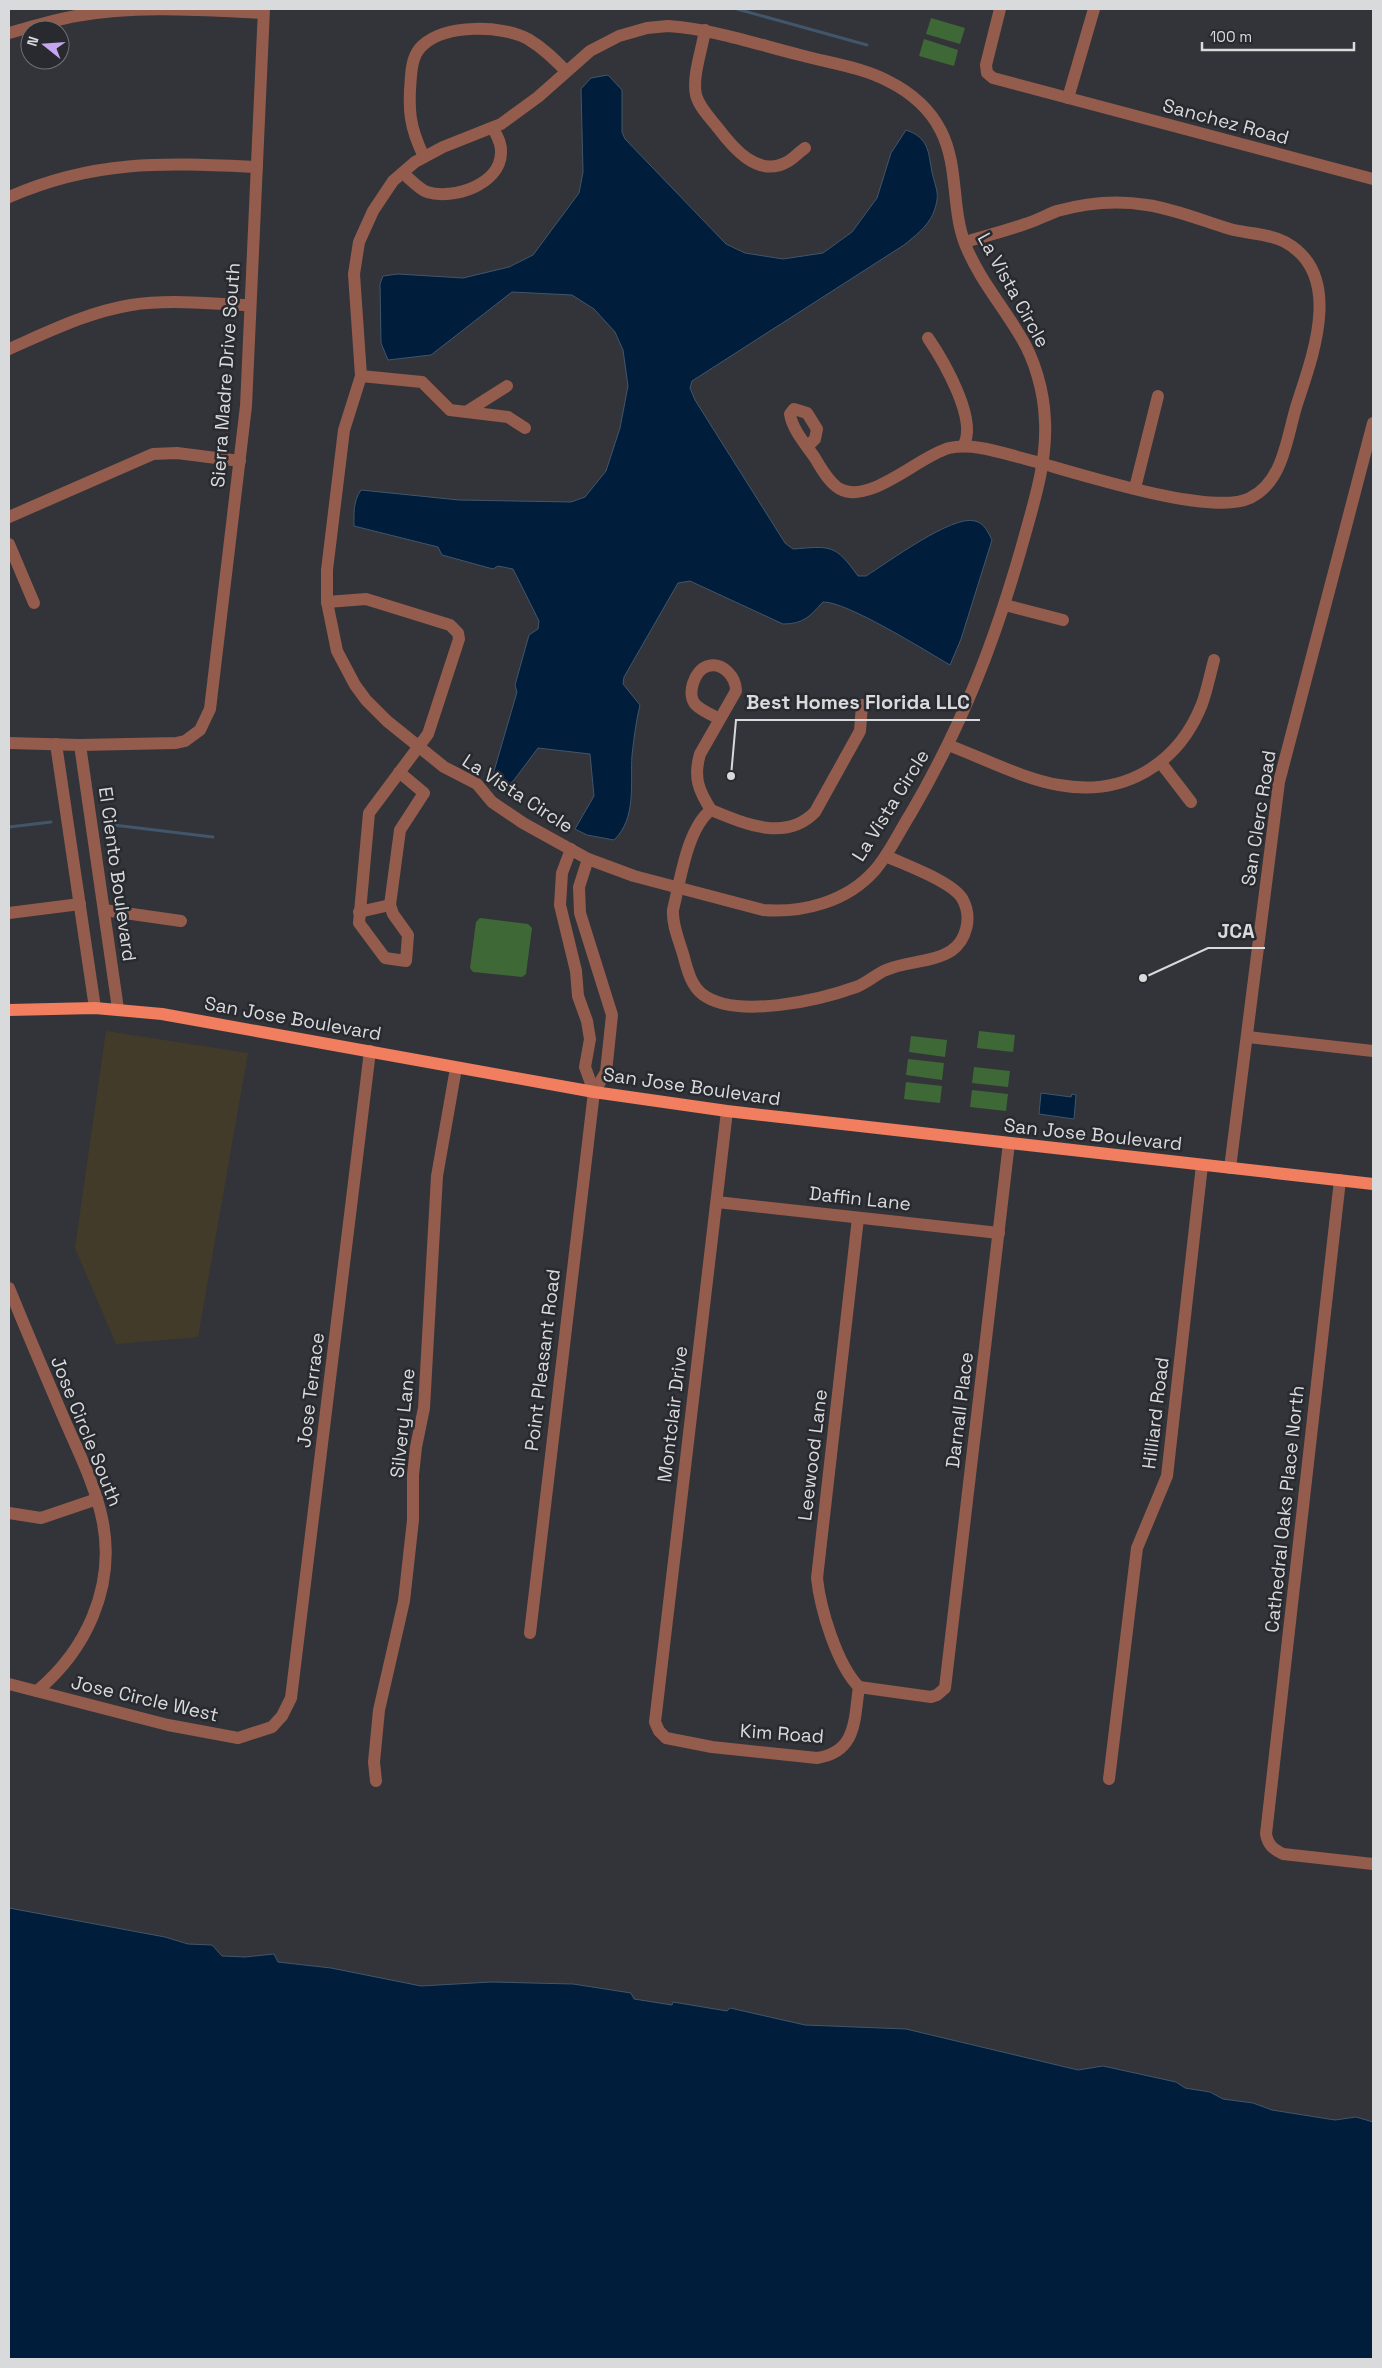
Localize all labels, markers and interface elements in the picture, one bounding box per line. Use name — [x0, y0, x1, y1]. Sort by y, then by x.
north arrow — [20, 20, 70, 70]
scale bar — [1202, 20, 1354, 52]
text: 100 m — [1210, 27, 1252, 46]
text: N — [23, 34, 43, 48]
street label: Sanchez Road — [1160, 93, 1292, 150]
street label: La Vista Circle — [972, 228, 1055, 352]
street label: Sierra Madre Drive South — [205, 262, 246, 488]
callout: Best Homes Florida LLC — [736, 685, 980, 720]
text: Best Homes Florida LLC — [746, 689, 970, 715]
street label: La Vista Circle — [846, 745, 935, 866]
street label: La Vista Circle — [457, 748, 578, 839]
street label: San Clerc Road — [1235, 749, 1282, 888]
street label: El Ciento Boulevard — [93, 785, 142, 963]
callout: JCA — [1208, 913, 1265, 948]
text: JCA — [1217, 918, 1255, 944]
street label: San Jose Boulevard — [203, 991, 383, 1046]
street label: San Jose Boulevard — [601, 1062, 782, 1111]
street label: San Jose Boulevard — [1003, 1113, 1183, 1156]
street label: Daffin Lane — [808, 1181, 912, 1216]
street label: Point Pleasant Road — [519, 1268, 566, 1452]
street label: Jose Terrace — [291, 1331, 330, 1449]
street label: Montclair Drive — [652, 1344, 693, 1484]
street label: Darnall Place — [940, 1351, 979, 1470]
street label: Jose Circle South — [45, 1352, 128, 1510]
street label: Hilliard Road — [1136, 1356, 1175, 1470]
street label: Silvery Lane — [384, 1367, 421, 1479]
street label: Cathedral Oaks Place North — [1259, 1384, 1310, 1634]
street label: Leewood Lane — [792, 1388, 833, 1522]
street label: Jose Circle West — [69, 1669, 221, 1728]
street label: Kim Road — [739, 1718, 825, 1749]

